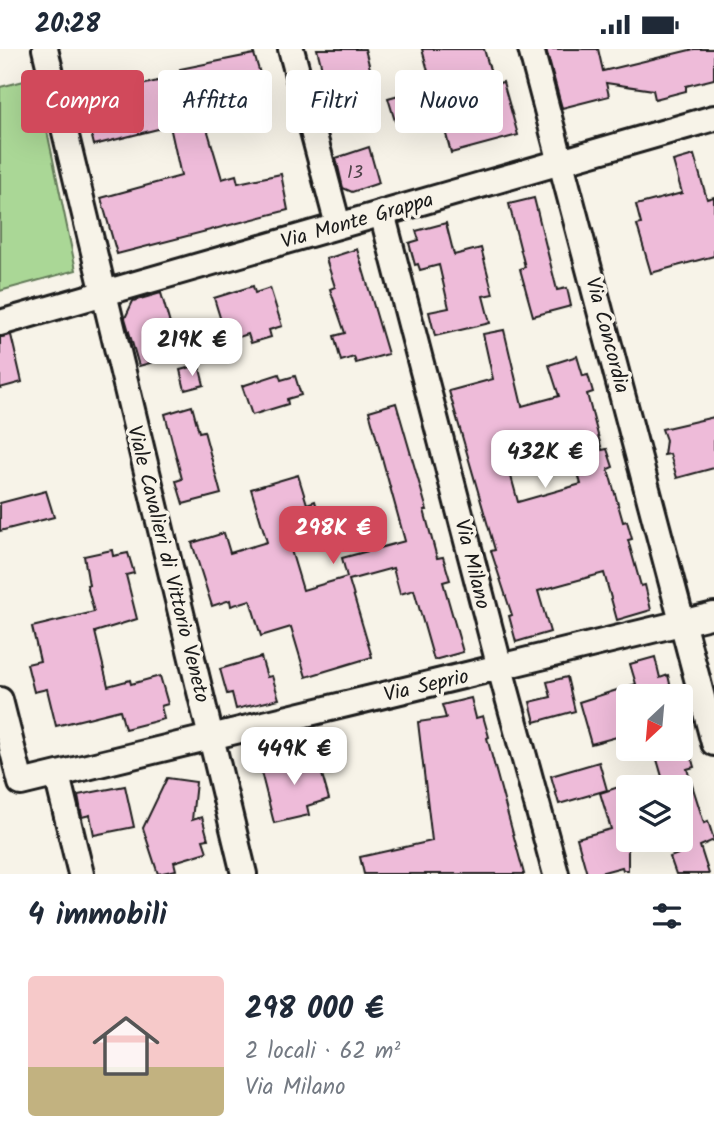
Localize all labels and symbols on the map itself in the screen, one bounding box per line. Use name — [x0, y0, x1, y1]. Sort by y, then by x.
house number: 13 — [347, 159, 363, 188]
street label: Via Monte Grappa — [277, 184, 438, 259]
street label: Via Concordia — [575, 274, 638, 397]
pin: 219K € — [135, 319, 249, 378]
street label: Viale Cavalieri di Vittorio Veneto — [117, 422, 218, 707]
pin: 432K € — [488, 431, 602, 490]
pin: 298K € — [276, 507, 390, 566]
street label: Via Milano — [444, 516, 499, 613]
street label: Via Seprio — [380, 661, 472, 712]
north arrow — [616, 684, 693, 761]
pin: 449K € — [237, 727, 351, 787]

